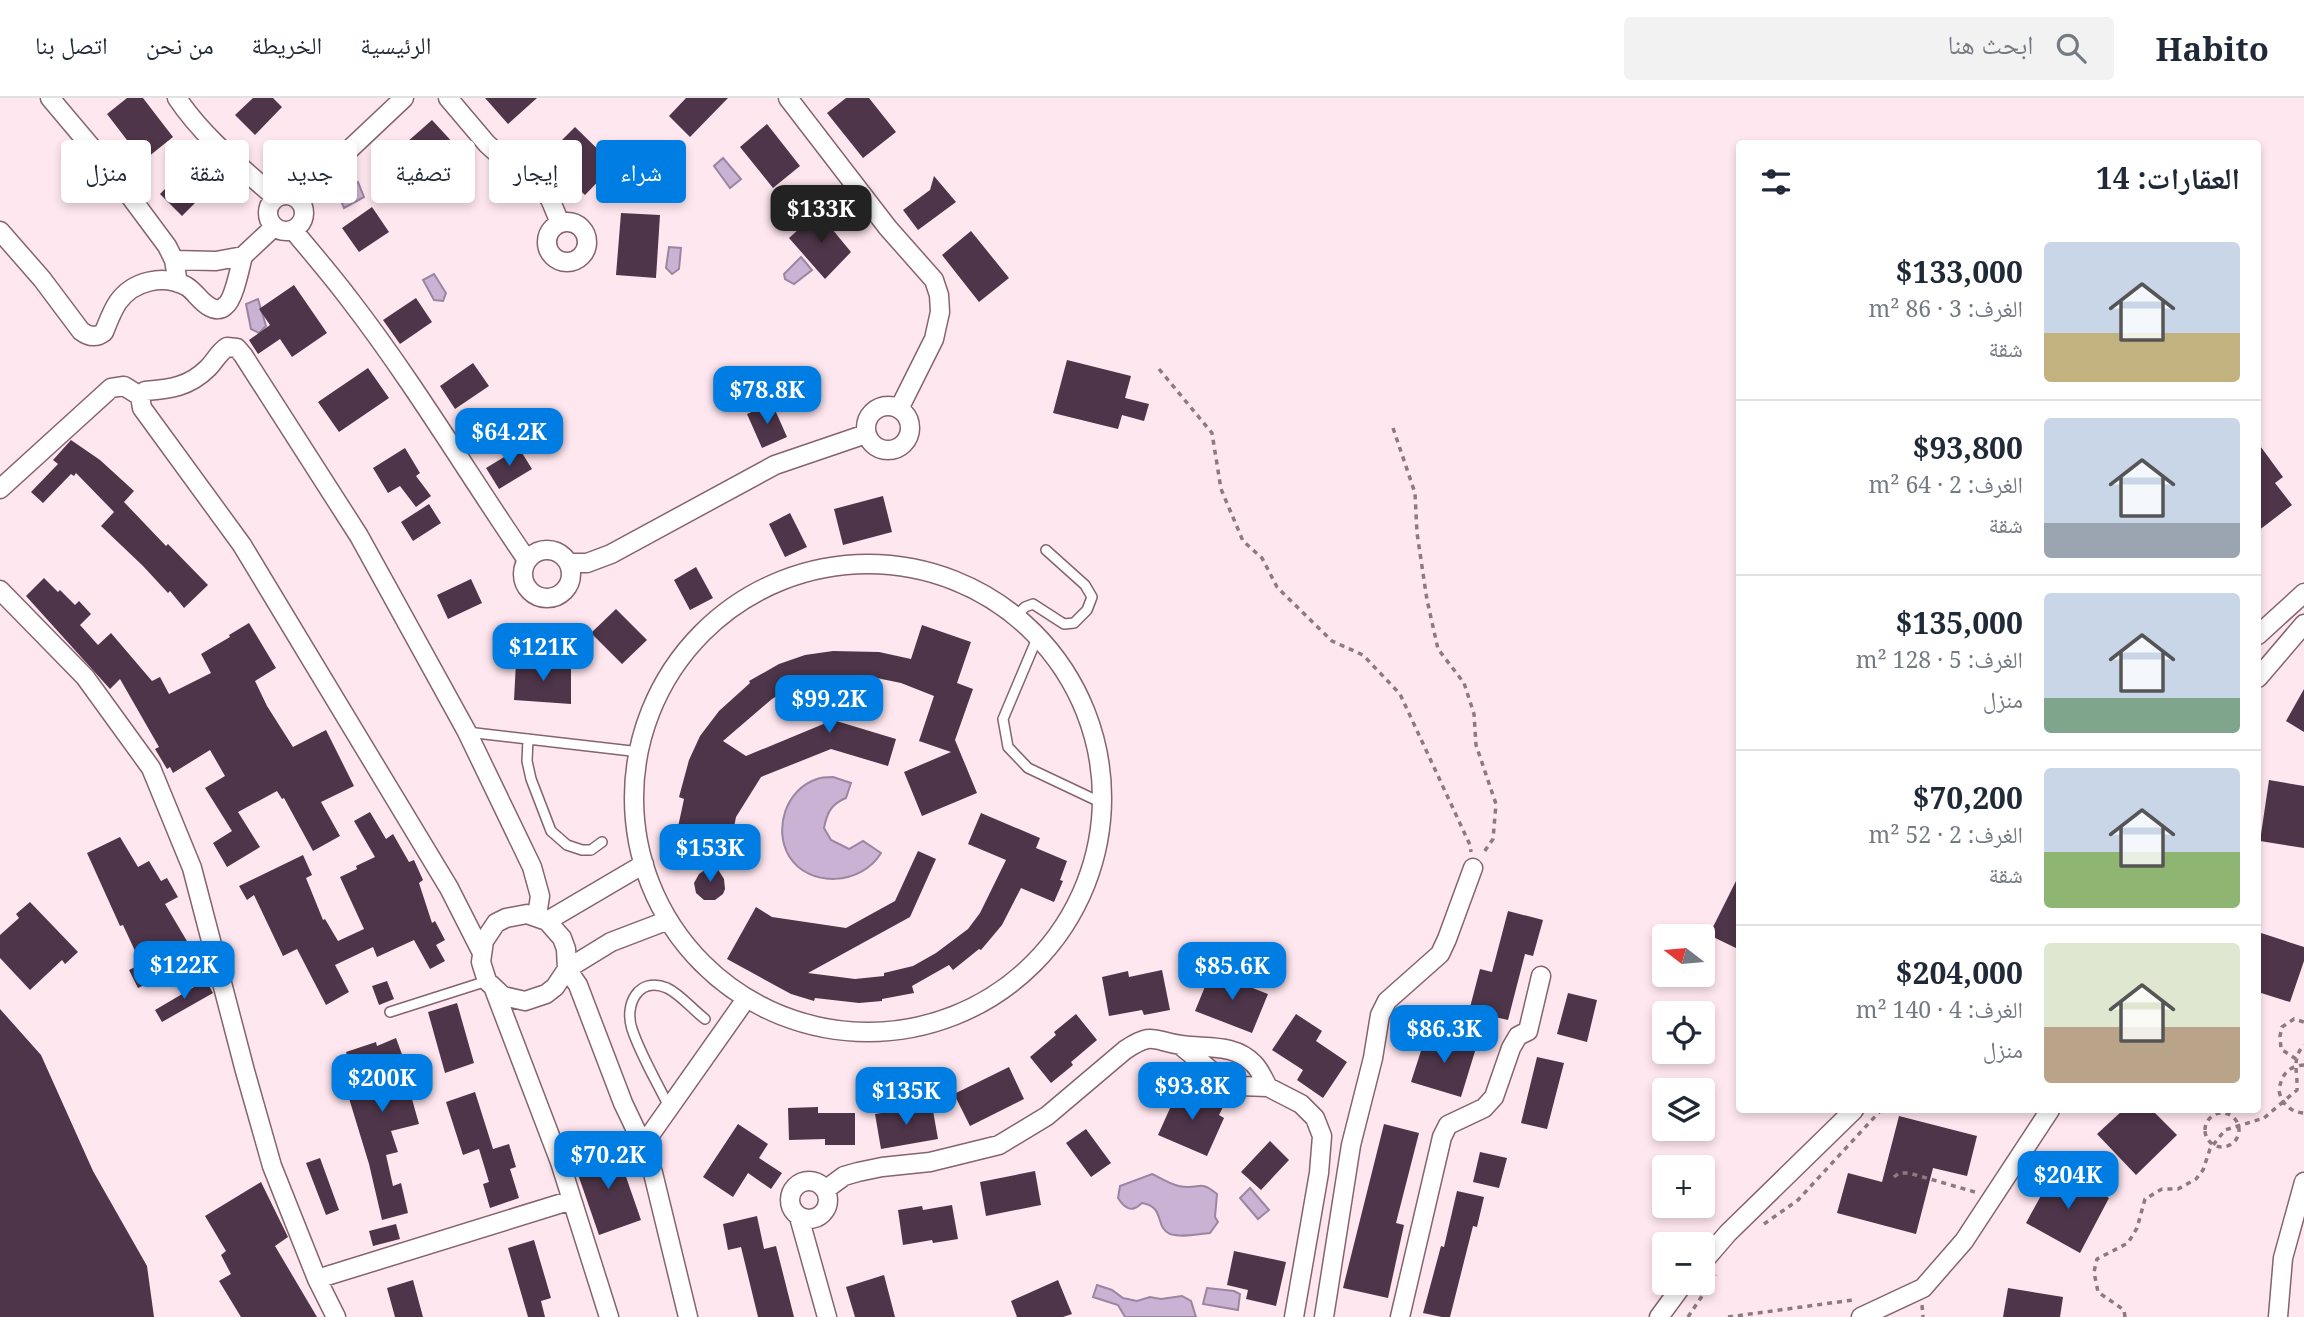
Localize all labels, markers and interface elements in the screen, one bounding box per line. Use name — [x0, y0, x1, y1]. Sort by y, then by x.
search box — [1624, 17, 2114, 80]
text: ابحث هنا — [1947, 26, 2034, 62]
text: Habito — [2156, 26, 2269, 71]
text: اتصل بنا — [35, 28, 108, 61]
text: من نحن — [146, 28, 214, 61]
text: الخريطة — [252, 28, 322, 61]
text: الرئيسية — [360, 28, 431, 61]
icon: search — [2052, 29, 2090, 67]
chip: منزل — [61, 140, 151, 203]
chip: شقة — [165, 140, 249, 203]
chip: جديد — [263, 140, 357, 203]
chip: تصفية — [371, 140, 475, 203]
chip: إيجار — [489, 140, 582, 203]
chip: شراء — [596, 140, 686, 203]
text: العقارات: 14 — [2096, 157, 2240, 198]
icon: filters — [1757, 163, 1795, 201]
pin: $133K — [772, 186, 870, 245]
text: $133K — [787, 192, 855, 224]
text: $133,000 — [1896, 251, 2023, 292]
icon: home — [2100, 270, 2184, 354]
text: الغرف: 3 · 86 m² — [1869, 292, 2023, 324]
text: شقة — [1989, 332, 2023, 364]
pin: $78.8K — [710, 366, 824, 426]
text: $78.8K — [729, 373, 805, 405]
pin: $64.2K — [452, 408, 566, 468]
text: $64.2K — [471, 415, 547, 447]
text: $93,800 — [1912, 427, 2023, 468]
icon: home — [2100, 446, 2184, 530]
text: الغرف: 2 · 64 m² — [1869, 468, 2023, 500]
text: شقة — [1989, 508, 2023, 540]
text: $135,000 — [1896, 602, 2023, 643]
icon: home — [2100, 621, 2184, 705]
pin: $121K — [494, 624, 592, 683]
text: $121K — [509, 630, 577, 662]
text: الغرف: 5 · 128 m² — [1856, 643, 2023, 675]
pin: $99.2K — [772, 676, 886, 735]
text: $99.2K — [791, 682, 867, 714]
text: منزل — [1983, 683, 2023, 715]
text: $70,200 — [1912, 777, 2023, 818]
icon: home — [2100, 796, 2184, 880]
text: الغرف: 2 · 52 m² — [1869, 818, 2023, 850]
pin: $153K — [661, 824, 759, 884]
text: $153K — [676, 831, 744, 863]
text: شقة — [1989, 858, 2023, 890]
north arrow — [1652, 924, 1715, 987]
map controls — [1652, 924, 1715, 1295]
pin: $122K — [135, 942, 233, 1001]
pin: $85.6K — [1175, 942, 1289, 1002]
text: $122K — [150, 948, 218, 980]
text: $85.6K — [1194, 949, 1270, 981]
text: $204,000 — [1896, 952, 2023, 993]
icon: home — [2100, 971, 2184, 1055]
text: الغرف: 4 · 140 m² — [1856, 993, 2023, 1025]
button: locate — [1652, 1001, 1715, 1064]
pin: $86.3K — [1387, 1006, 1501, 1065]
text: $86.3K — [1406, 1012, 1482, 1044]
text: منزل — [1983, 1033, 2023, 1065]
pin: $200K — [333, 1054, 431, 1114]
text: $200K — [348, 1061, 416, 1093]
pin: $93.8K — [1135, 1062, 1249, 1122]
pin: $135K — [857, 1068, 955, 1127]
text: $93.8K — [1154, 1069, 1230, 1101]
text: $135K — [872, 1074, 940, 1106]
button: layers — [1652, 1078, 1715, 1141]
pin: $70.2K — [551, 1132, 665, 1191]
text: $70.2K — [570, 1138, 646, 1170]
pin: $204K — [2019, 1152, 2117, 1211]
button: + — [1652, 1155, 1715, 1218]
text: $204K — [2034, 1158, 2102, 1190]
button: − — [1652, 1232, 1715, 1295]

